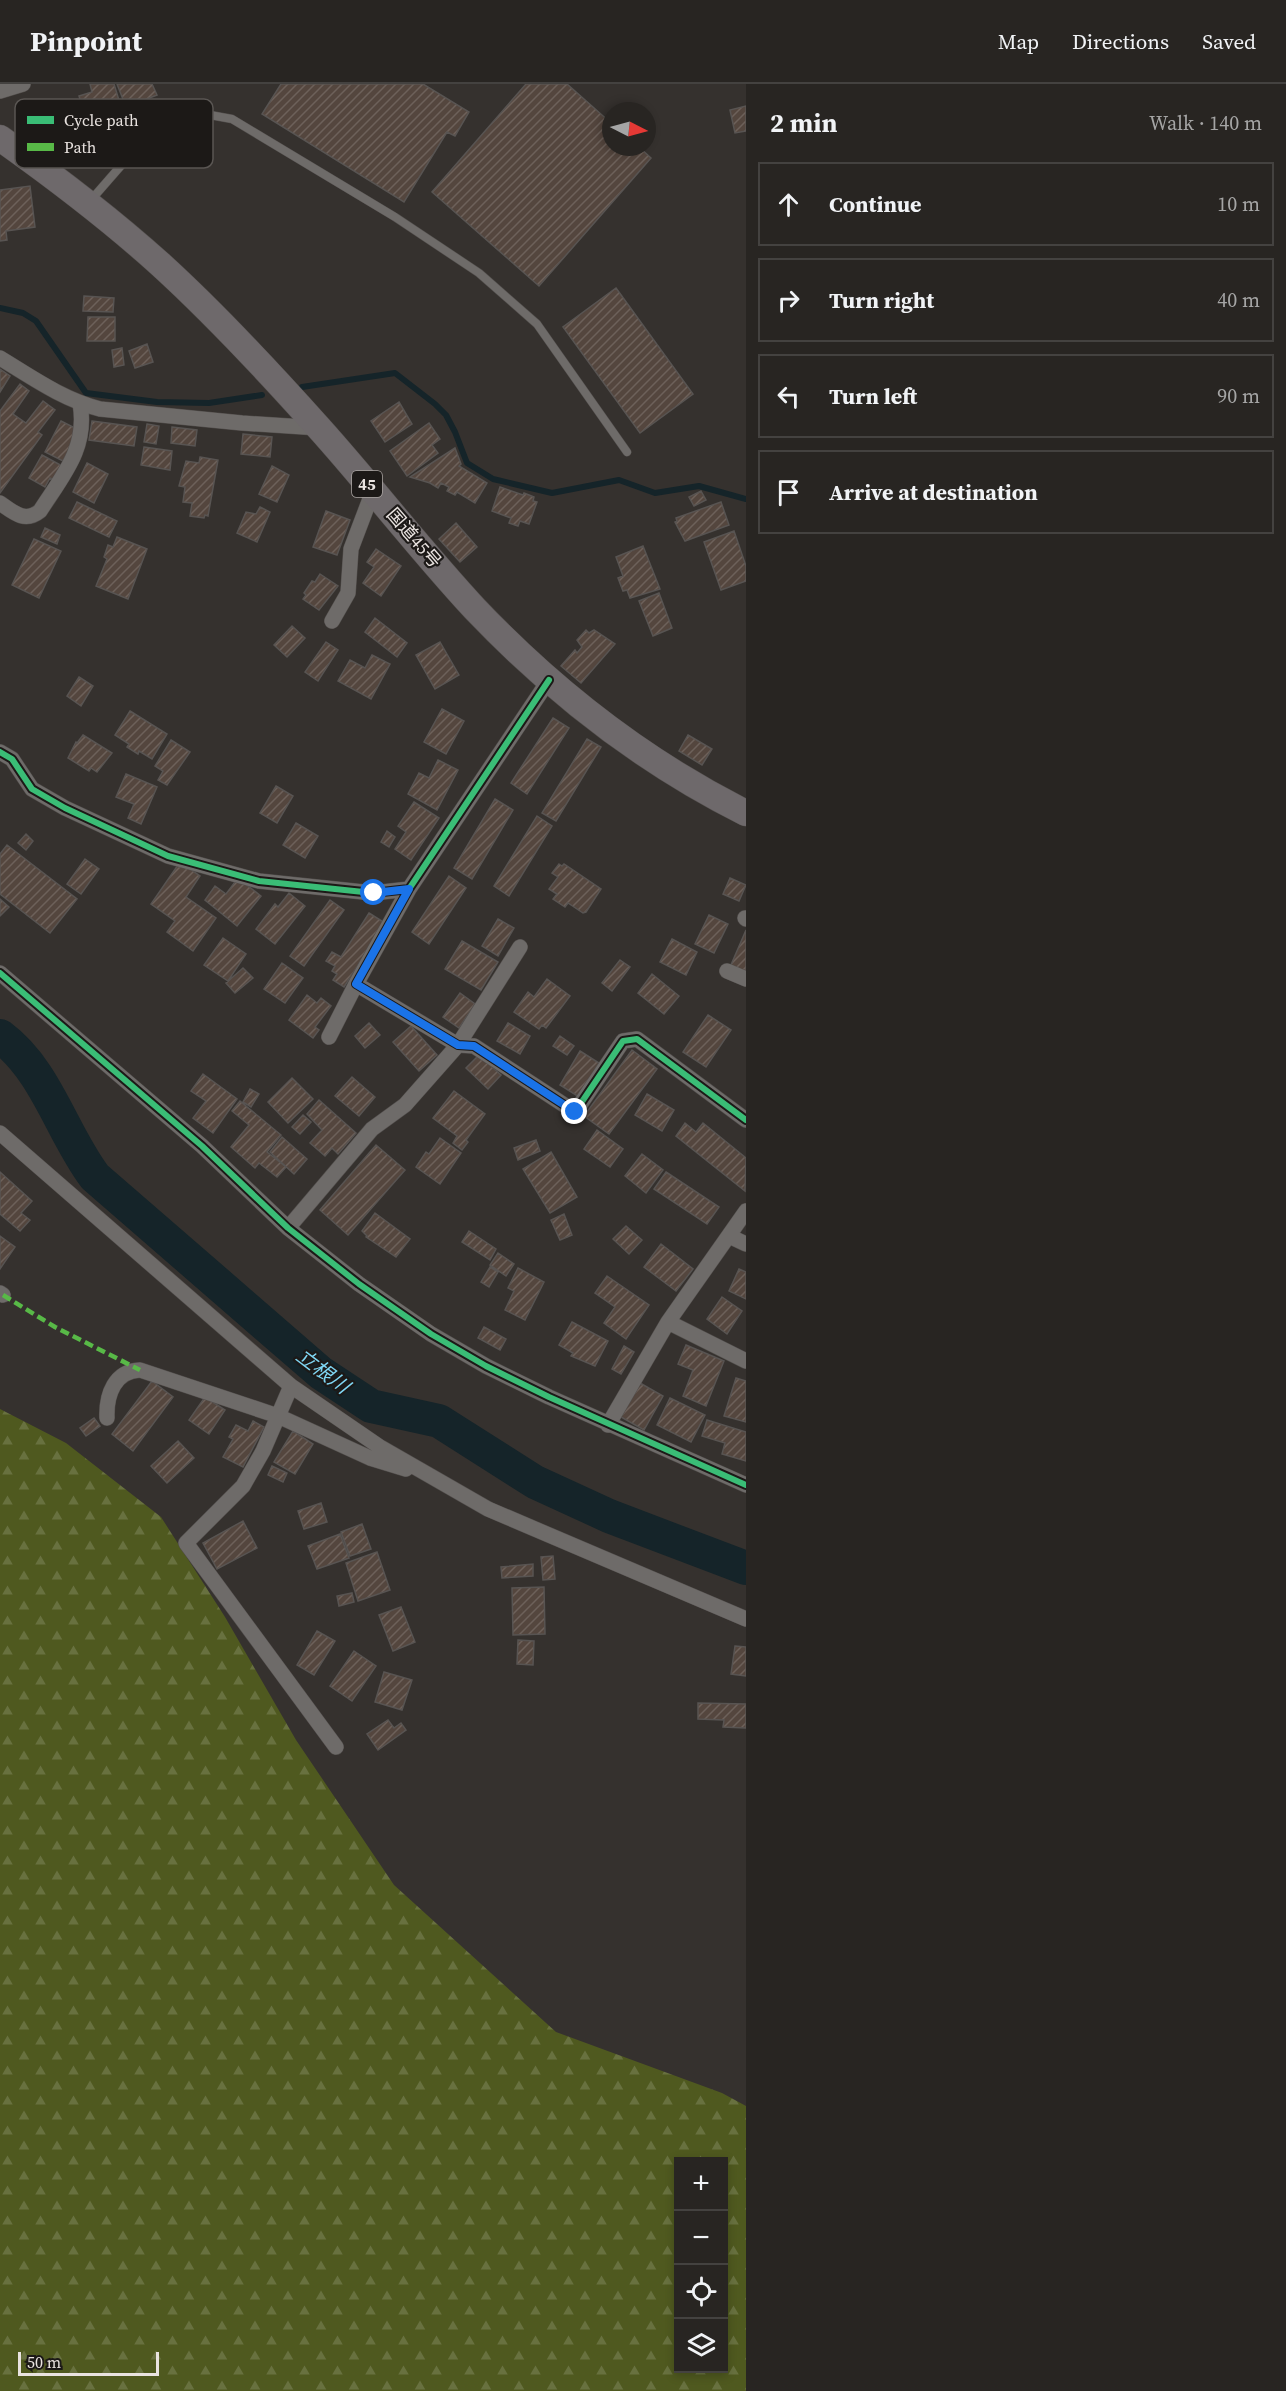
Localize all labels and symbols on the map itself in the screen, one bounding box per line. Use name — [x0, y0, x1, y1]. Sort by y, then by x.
legend — [15, 99, 213, 168]
north arrow — [602, 102, 656, 156]
text: Cycle path — [64, 109, 139, 131]
text: Path — [64, 136, 97, 158]
road number: 45 — [352, 471, 382, 497]
street label: 国道45号 — [381, 502, 447, 573]
route start — [360, 879, 386, 905]
route end — [561, 1098, 587, 1124]
water label: 立根川 — [291, 1342, 357, 1401]
scale bar — [18, 2349, 159, 2376]

